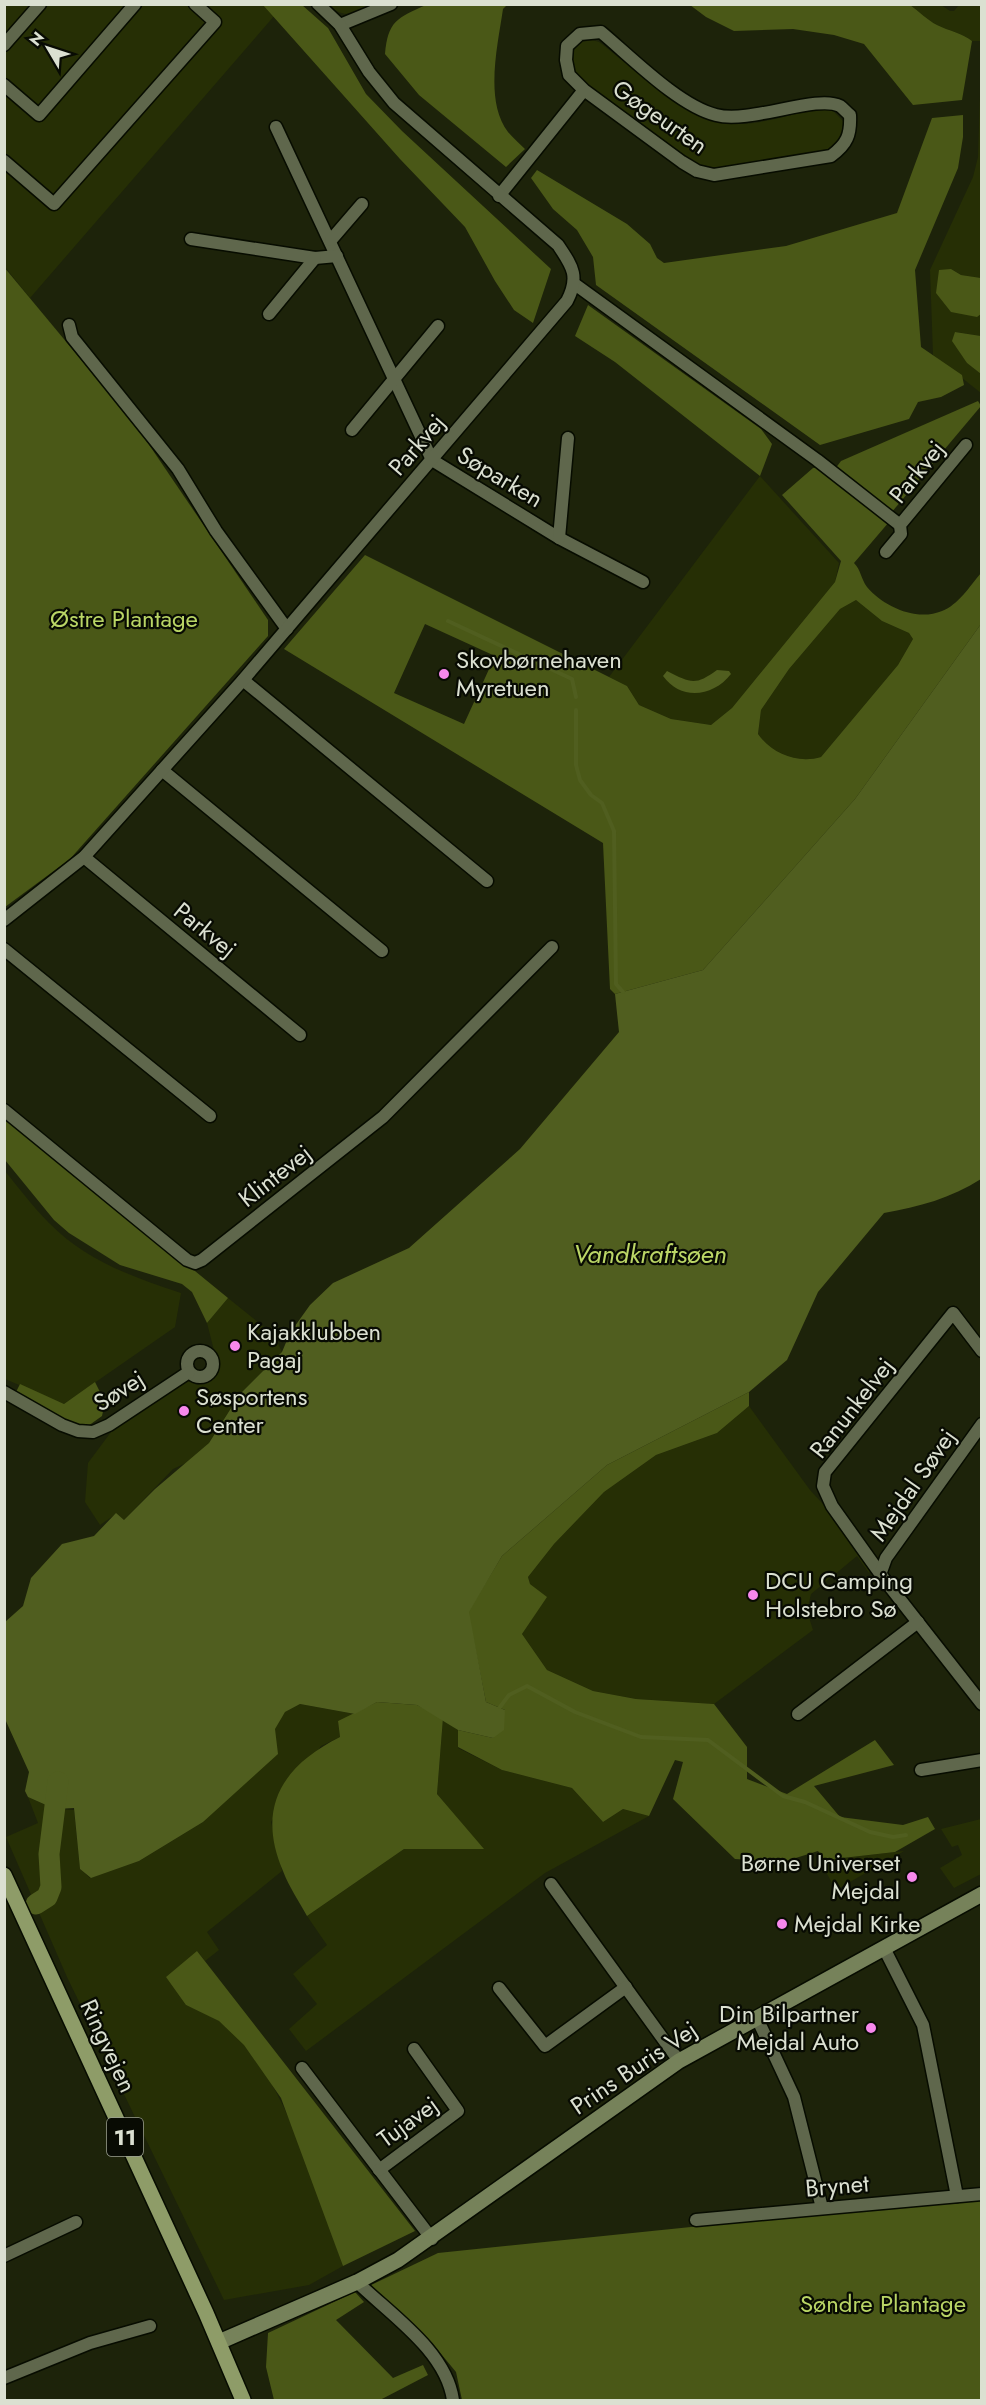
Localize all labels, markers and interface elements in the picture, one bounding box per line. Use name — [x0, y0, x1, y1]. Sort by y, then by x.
north arrow — [18, 18, 78, 78]
text: N — [24, 27, 50, 51]
street label: Gøgeurten — [605, 71, 715, 162]
street label: Parkvej — [380, 406, 453, 483]
street label: Parkvej — [880, 433, 953, 511]
street label: Søparken — [451, 437, 550, 516]
park label: Østre Plantage — [50, 601, 198, 636]
place label: Skovbørnehaven Myretuen — [456, 642, 622, 705]
marker: Skovbørnehaven Myretuen — [437, 667, 451, 681]
street label: Parkvej — [166, 893, 244, 966]
street label: Klintevej — [231, 1136, 319, 1215]
water label: Vandkraftsøen — [573, 1235, 727, 1273]
place label: Kajakklubben Pagaj — [247, 1314, 381, 1377]
marker: Kajakklubben Pagaj — [228, 1339, 242, 1353]
street label: Ranunkelvej — [801, 1350, 902, 1466]
street label: Søvej — [86, 1361, 151, 1420]
place label: Søsportens Center — [196, 1379, 307, 1442]
marker: Søsportens Center — [177, 1404, 191, 1418]
street label: Mejdal Søvej — [861, 1421, 964, 1548]
place label: DCU Camping Holstebro Sø — [765, 1563, 913, 1626]
marker: DCU Camping Holstebro Sø — [746, 1588, 760, 1602]
place label: Børne Universet Mejdal — [741, 1845, 900, 1908]
marker: Børne Universet Mejdal — [905, 1870, 919, 1884]
place label: Mejdal Kirke — [794, 1906, 920, 1941]
marker: Mejdal Kirke — [775, 1917, 789, 1931]
street label: Ringvejen — [72, 1993, 145, 2098]
place label: Din Bilpartner Mejdal Auto — [719, 1996, 860, 2059]
street label: Prins Buris Vej — [563, 2012, 704, 2123]
marker: Din Bilpartner Mejdal Auto — [864, 2021, 878, 2035]
street label: Tujavej — [370, 2088, 445, 2156]
road number: 11 — [107, 2118, 143, 2156]
street label: Brynet — [804, 2165, 870, 2206]
park label: Søndre Plantage — [800, 2286, 966, 2321]

